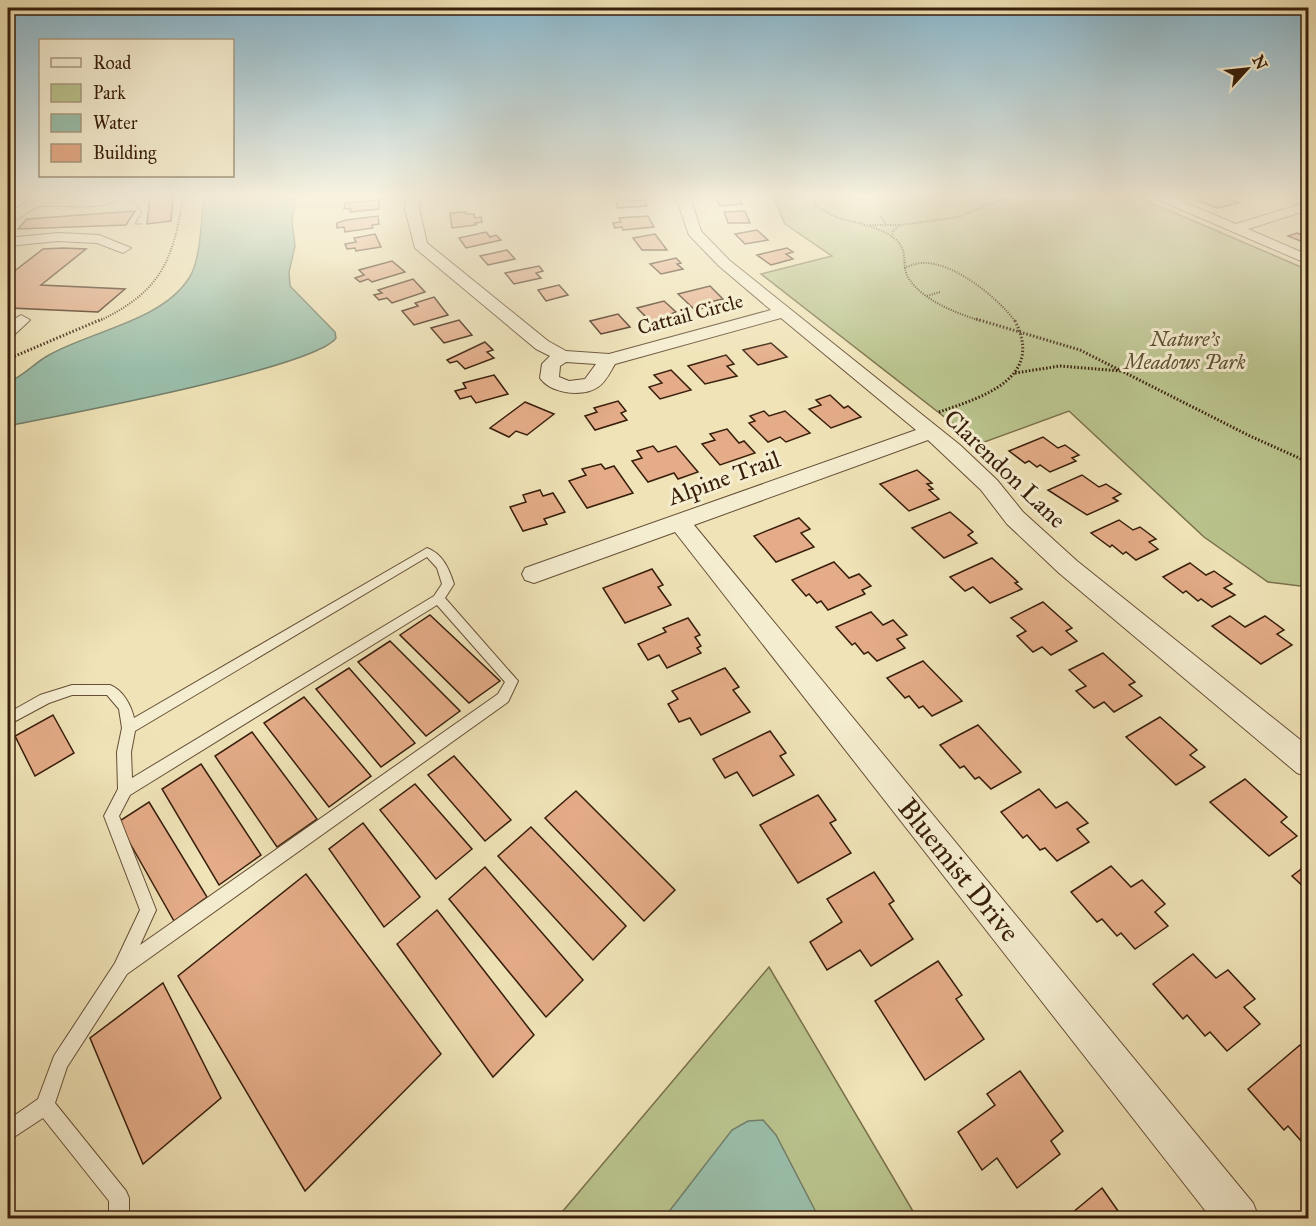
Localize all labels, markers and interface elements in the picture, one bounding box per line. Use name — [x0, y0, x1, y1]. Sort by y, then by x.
legend — [39, 39, 234, 177]
north arrow — [1217, 39, 1277, 99]
text: Road — [93, 52, 131, 74]
text: N — [1248, 52, 1272, 73]
text: Park — [93, 82, 126, 104]
text: Water — [93, 112, 138, 134]
text: Building — [93, 142, 157, 165]
street label: Cattail Circle — [634, 288, 746, 340]
park label: Nature's Meadows Park — [1122, 327, 1246, 374]
street label: Clarendon Lane — [938, 403, 1072, 535]
street label: Alpine Trail — [663, 444, 785, 513]
street label: Bluemist Drive — [890, 791, 1028, 949]

